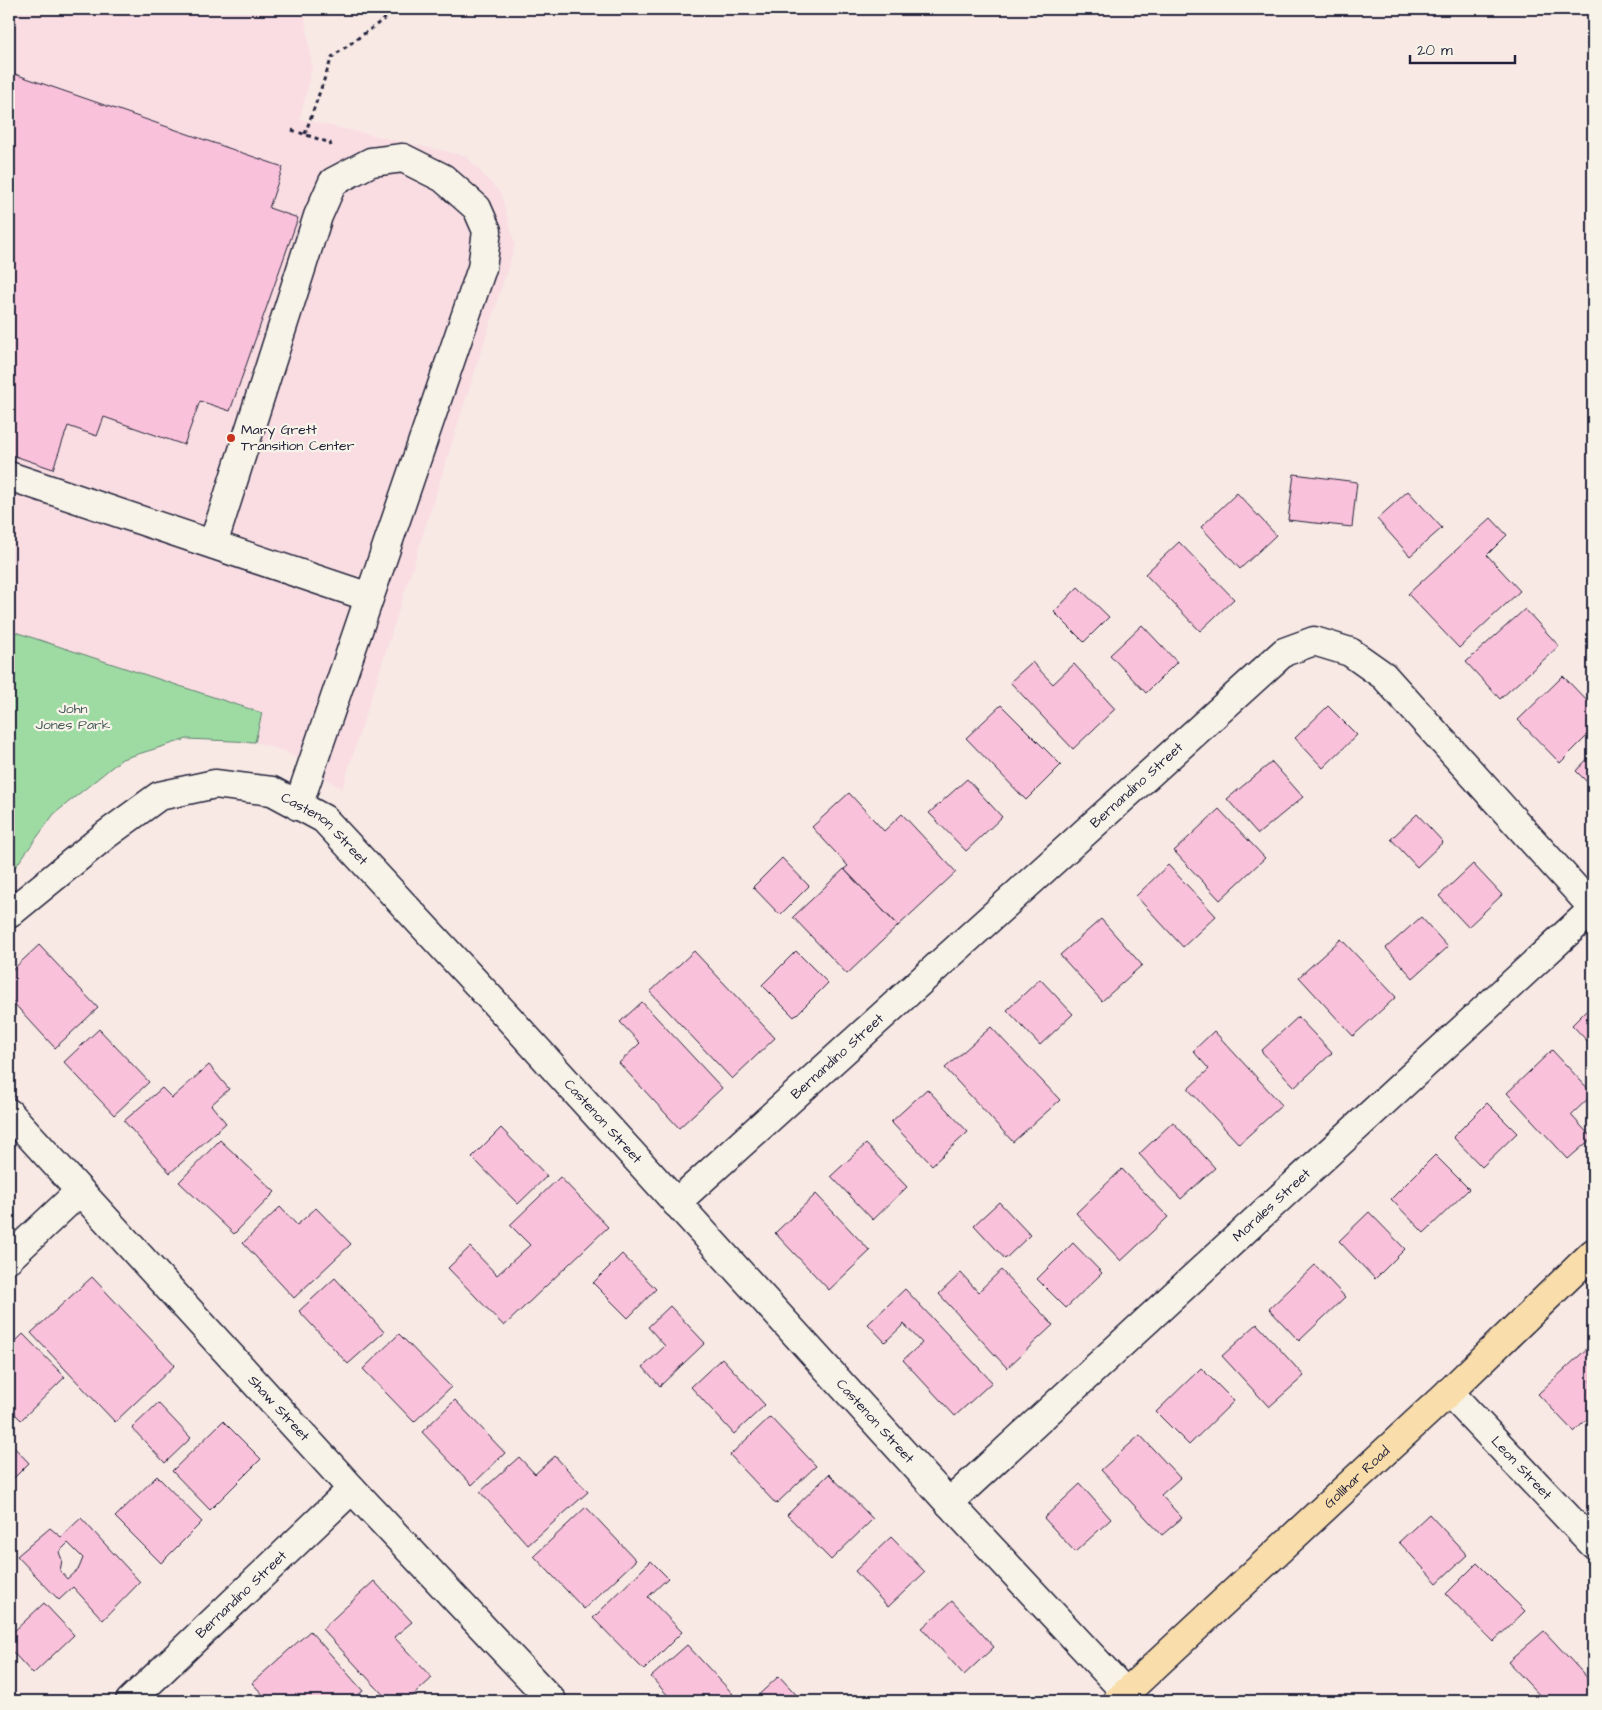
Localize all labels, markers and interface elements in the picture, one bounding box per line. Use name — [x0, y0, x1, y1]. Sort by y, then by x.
scale bar — [1410, 32, 1514, 64]
text: 20 m — [1417, 40, 1453, 61]
place label: Mary Grett Transition Center — [241, 420, 355, 456]
marker: Mary Grett Transition Center — [225, 432, 237, 444]
park label: John Jones Park — [36, 699, 111, 735]
street label: Bernandino Street — [1086, 738, 1188, 833]
street label: Castenon Street — [277, 788, 373, 870]
street label: Bernandino Street — [787, 1009, 889, 1104]
street label: Castenon Street — [559, 1075, 647, 1168]
street label: Morales Street — [1228, 1164, 1315, 1247]
street label: Shaw Street — [243, 1371, 314, 1446]
street label: Castenon Street — [831, 1375, 919, 1468]
street label: Leon Street — [1486, 1432, 1557, 1505]
street label: Gollihar Road — [1320, 1442, 1395, 1513]
street label: Bernandino Street — [191, 1546, 292, 1643]

